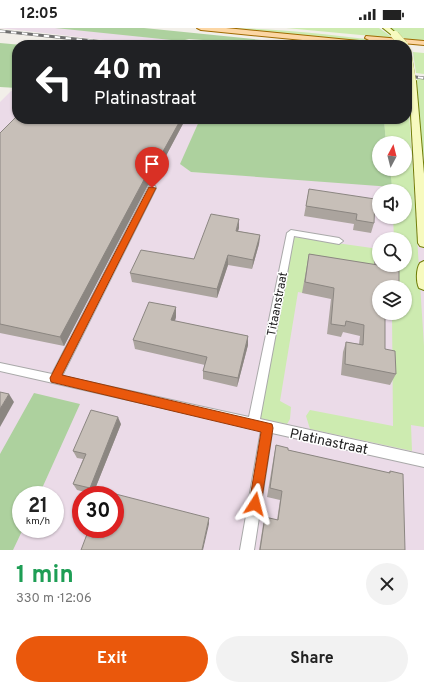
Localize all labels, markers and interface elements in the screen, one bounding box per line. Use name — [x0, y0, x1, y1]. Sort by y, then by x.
text: 12:05 — [20, 5, 58, 24]
text: 40 m — [94, 53, 162, 89]
icon: left — [28, 56, 80, 108]
text: Platinastraat — [94, 88, 197, 111]
north arrow — [372, 136, 412, 176]
map controls — [372, 136, 412, 320]
pin — [135, 147, 169, 188]
icon: arrive — [141, 153, 163, 175]
button: sound — [372, 184, 412, 224]
button: search — [372, 232, 412, 272]
street label: Titaanstraat — [264, 271, 292, 338]
button: layers — [372, 280, 412, 320]
street label: Platinastraat — [288, 426, 369, 459]
position arrow — [234, 483, 276, 525]
speed limit sign: 30 — [72, 486, 124, 538]
text: 21 — [28, 494, 48, 520]
text: km/h — [26, 515, 50, 528]
text: 1 min — [16, 561, 74, 591]
button: close — [366, 563, 408, 605]
text: 330 m · 12:06 — [16, 591, 92, 607]
button: Exit — [16, 636, 208, 682]
button: Share — [216, 636, 408, 682]

